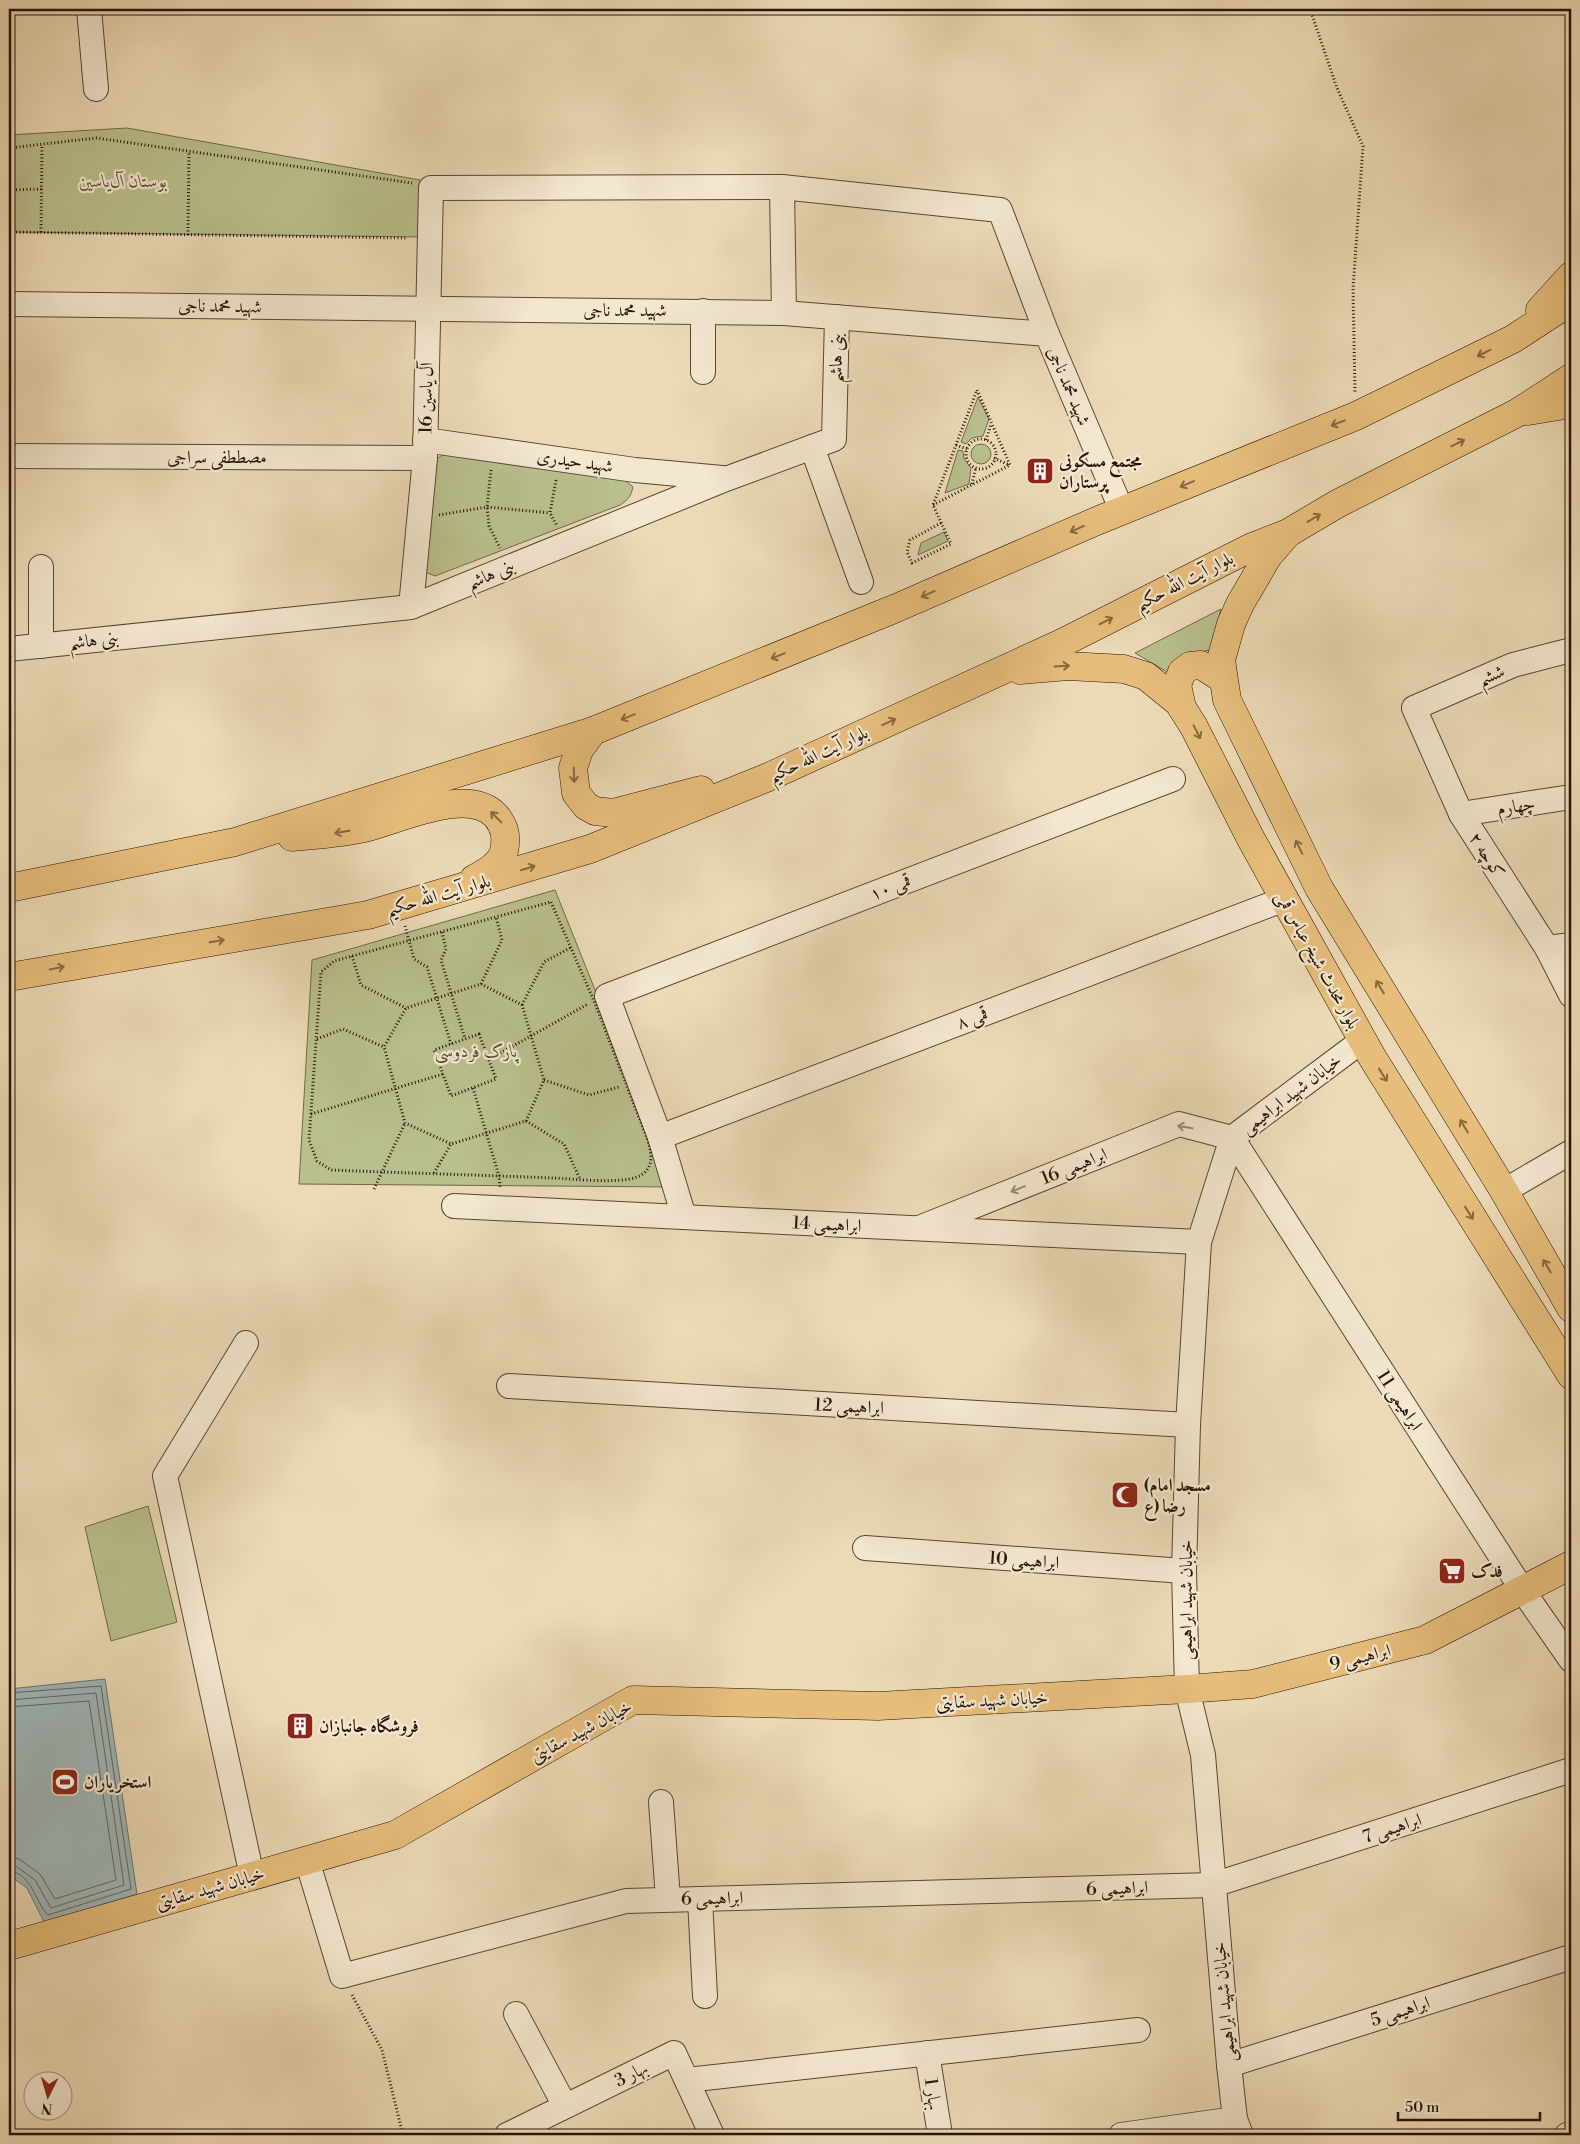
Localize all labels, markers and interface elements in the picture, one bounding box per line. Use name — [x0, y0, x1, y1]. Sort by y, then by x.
park label: بوستان آل‌یاسین — [79, 170, 168, 193]
street label: شهید محمد ناجی — [178, 294, 262, 319]
street label: شهید محمد ناجی — [583, 299, 667, 322]
street label: بنی هاشم — [825, 332, 854, 384]
street label: شهید محمد ناجی — [1042, 343, 1095, 429]
one-way arrow — [1477, 348, 1492, 358]
street label: آل یاسین 16 — [414, 360, 439, 434]
one-way arrow — [1331, 418, 1346, 428]
one-way arrow — [1450, 438, 1465, 447]
street label: شهید حیدری — [535, 445, 614, 478]
street label: مصططفی سراجی — [167, 446, 267, 470]
place label: مجتمع مسکونی پرستاران — [1058, 450, 1143, 494]
building icon: مجتمع مسکونی پرستاران — [1025, 456, 1055, 486]
one-way arrow — [1180, 481, 1195, 490]
one-way arrow — [1306, 512, 1320, 522]
one-way arrow — [1070, 525, 1085, 535]
street label: بلوار آیت الله حکیم — [1130, 544, 1240, 622]
street label: بنی هاشم — [463, 554, 521, 600]
one-way arrow — [921, 590, 936, 600]
one-way arrow — [1098, 616, 1113, 625]
street label: بنی هاشم — [68, 626, 121, 661]
one-way arrow — [771, 651, 786, 661]
street label: ششم — [1474, 660, 1511, 697]
one-way arrow — [1054, 662, 1070, 671]
one-way arrow — [620, 713, 636, 722]
one-way arrow — [881, 716, 896, 726]
street label: بلوار آیت الله حکیم — [763, 719, 874, 793]
one-way arrow — [1192, 725, 1202, 740]
one-way arrow — [570, 767, 579, 783]
street label: چهارم — [1495, 792, 1537, 825]
one-way arrow — [490, 811, 502, 823]
one-way arrow — [334, 827, 350, 837]
street label: کوچه ۲ — [1463, 828, 1510, 883]
one-way arrow — [1294, 839, 1304, 854]
one-way arrow — [519, 863, 535, 873]
street label: بلوار آیت الله حکیم — [382, 867, 495, 927]
street label: قمی ۱۰ — [866, 869, 914, 906]
street label: بلوار محدث شیخ عباس قمی — [1267, 887, 1365, 1035]
one-way arrow — [208, 935, 224, 945]
one-way arrow — [48, 963, 64, 973]
one-way arrow — [1374, 981, 1384, 995]
street label: قمی ۸ — [953, 1002, 991, 1035]
park label: پارک فردوسی — [434, 1040, 519, 1064]
street label: خیابان شهید ابراهیمی — [1236, 1049, 1346, 1140]
one-way arrow — [1378, 1068, 1389, 1082]
one-way arrow — [1459, 1120, 1469, 1134]
one-way arrow — [1177, 1121, 1193, 1131]
street label: ابراهیمی 16 — [1038, 1143, 1111, 1190]
one-way arrow — [1010, 1185, 1026, 1194]
one-way arrow — [1465, 1205, 1475, 1219]
street label: ابراهیمی 14 — [792, 1211, 862, 1238]
one-way arrow — [1541, 1259, 1551, 1274]
street label: ابراهیمی 11 — [1372, 1366, 1428, 1435]
street label: ابراهیمی 12 — [813, 1393, 885, 1420]
place label: (مسجد امام رضا (ع — [1144, 1474, 1211, 1521]
mosque icon: (مسجد امام رضا (ع — [1110, 1480, 1140, 1510]
street label: خیابان شهید ابراهیمی — [1175, 1540, 1198, 1660]
street label: ابراهیمی 10 — [988, 1547, 1060, 1574]
supermarket icon: فدک — [1437, 1556, 1467, 1586]
place label: فدک — [1471, 1560, 1503, 1583]
street label: ابراهیمی 9 — [1327, 1639, 1393, 1676]
street label: خیابان شهید سقایتی — [935, 1686, 1049, 1715]
street label: خیابان شهید سقایتی — [526, 1695, 636, 1768]
building icon: فروشگاه جانبازان — [285, 1711, 315, 1741]
place label: فروشگاه جانبازان — [319, 1714, 419, 1738]
sports icon: استخر یاران — [50, 1767, 80, 1797]
place label: استخر یاران — [84, 1771, 152, 1794]
street label: ابراهیمی 7 — [1360, 1808, 1425, 1849]
street label: خیابان شهید سقایتی — [153, 1862, 267, 1915]
street label: ابراهیمی 6 — [1085, 1876, 1149, 1901]
street label: ابراهیمی 6 — [681, 1886, 743, 1911]
street label: خیابان شهید ابراهیمی — [1208, 1941, 1241, 2063]
street label: ابراهیمی 5 — [1367, 1991, 1433, 2032]
street label: بهار 3 — [611, 2057, 652, 2092]
north arrow — [22, 2072, 72, 2122]
street label: بهار 1 — [919, 2076, 946, 2112]
scale bar — [1398, 2089, 1540, 2121]
text: 50 m — [1405, 2098, 1439, 2117]
text: N — [41, 2099, 53, 2117]

